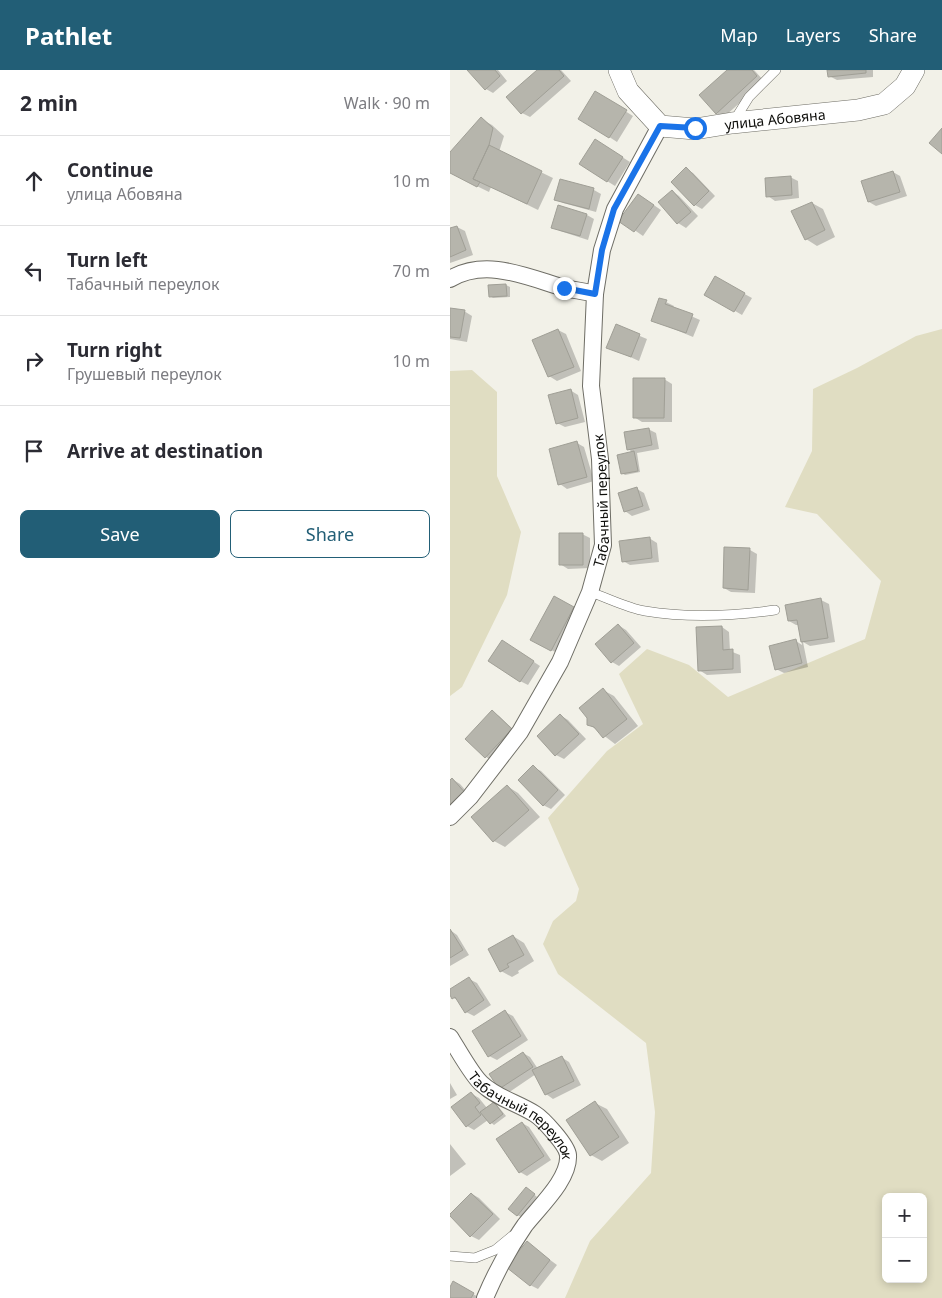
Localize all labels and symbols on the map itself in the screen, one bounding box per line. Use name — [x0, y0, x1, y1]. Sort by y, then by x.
street label: улица Абовяна — [723, 104, 826, 134]
route start — [684, 117, 707, 140]
route end — [553, 277, 576, 300]
street label: Табачный переулок — [587, 433, 612, 569]
street label: Табачный переулок — [465, 1067, 578, 1160]

